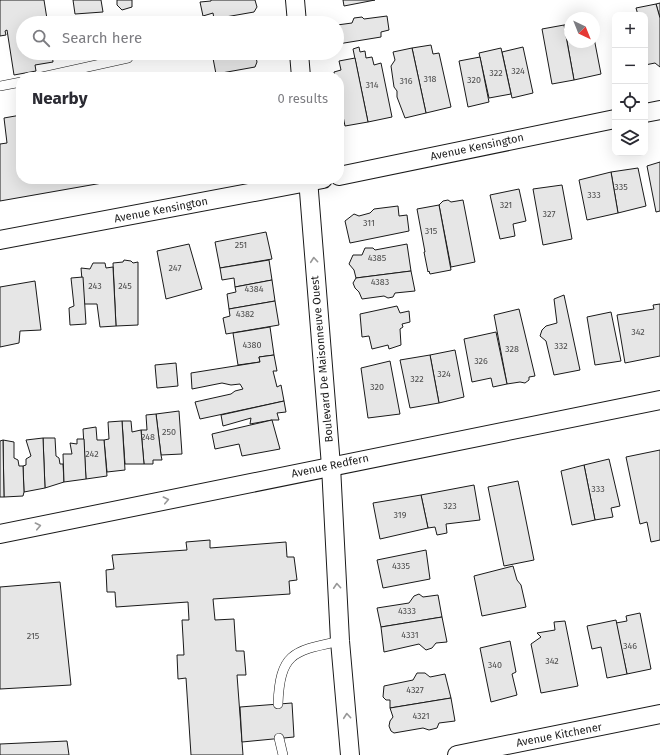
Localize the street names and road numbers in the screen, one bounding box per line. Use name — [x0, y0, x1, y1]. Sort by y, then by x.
street label: Avenue Kensington — [429, 131, 525, 163]
street label: Avenue Kensington — [113, 195, 209, 225]
street label: Boulevard De Maisonneuve Ouest — [308, 275, 336, 443]
street label: Avenue Redfern — [290, 451, 370, 481]
street label: Avenue Kitchener — [515, 720, 604, 750]

